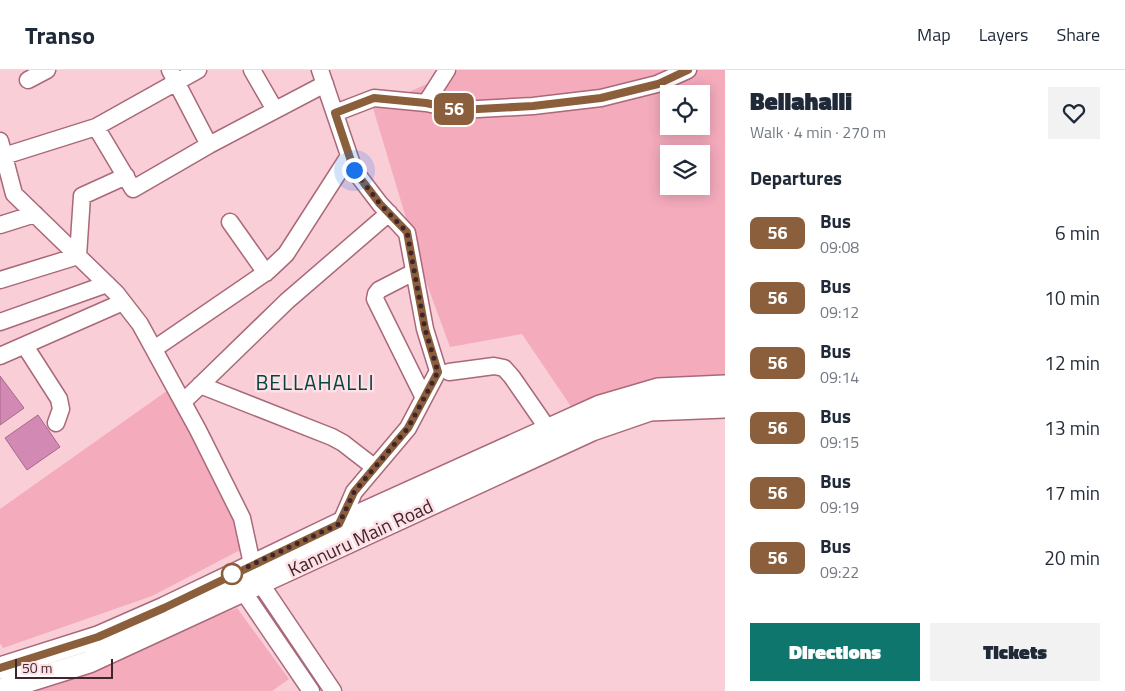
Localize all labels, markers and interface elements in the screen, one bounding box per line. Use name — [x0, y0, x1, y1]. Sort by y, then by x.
text: Transo — [25, 17, 95, 53]
text: Map — [917, 21, 951, 48]
text: Layers — [979, 21, 1028, 48]
text: Share — [1056, 21, 1100, 48]
text: Bellahalli — [750, 83, 852, 119]
map controls — [660, 85, 710, 195]
button: locate — [660, 85, 710, 135]
button: heart — [1048, 87, 1100, 139]
line badge: 56 — [432, 93, 476, 125]
text: 56 — [444, 95, 464, 122]
text: Walk · 4 min · 270 m — [750, 120, 886, 144]
button: layers — [660, 145, 710, 195]
your location — [342, 158, 367, 183]
text: Departures — [750, 163, 842, 192]
text: Bus — [820, 206, 851, 235]
text: 6 min — [1055, 218, 1100, 247]
text: 56 — [767, 219, 788, 246]
text: 09:08 — [820, 235, 859, 259]
text: Bus — [820, 271, 851, 300]
text: 10 min — [1044, 283, 1100, 312]
text: 56 — [767, 284, 788, 311]
text: 09:12 — [820, 300, 859, 324]
text: Bus — [820, 336, 851, 365]
text: 12 min — [1044, 348, 1100, 377]
text: 56 — [767, 349, 788, 376]
text: 09:14 — [820, 365, 859, 389]
district label: BELLAHALLI — [255, 366, 375, 398]
text: Bus — [820, 401, 851, 430]
text: 13 min — [1044, 413, 1100, 442]
text: 56 — [767, 414, 788, 441]
text: 09:15 — [820, 430, 859, 454]
text: Bus — [820, 466, 851, 495]
text: 17 min — [1044, 478, 1100, 507]
text: 56 — [767, 479, 788, 506]
street label: Kannuru Main Road — [283, 491, 437, 583]
text: 09:19 — [820, 495, 859, 519]
text: Bus — [820, 531, 851, 560]
text: 20 min — [1044, 543, 1100, 572]
text: 56 — [767, 544, 788, 571]
text: 09:22 — [820, 560, 859, 584]
unlabelled marker — [221, 563, 243, 585]
button: Directions — [750, 623, 920, 681]
button: Tickets — [930, 623, 1100, 681]
scale bar — [15, 656, 112, 679]
text: 50 m — [22, 657, 52, 678]

